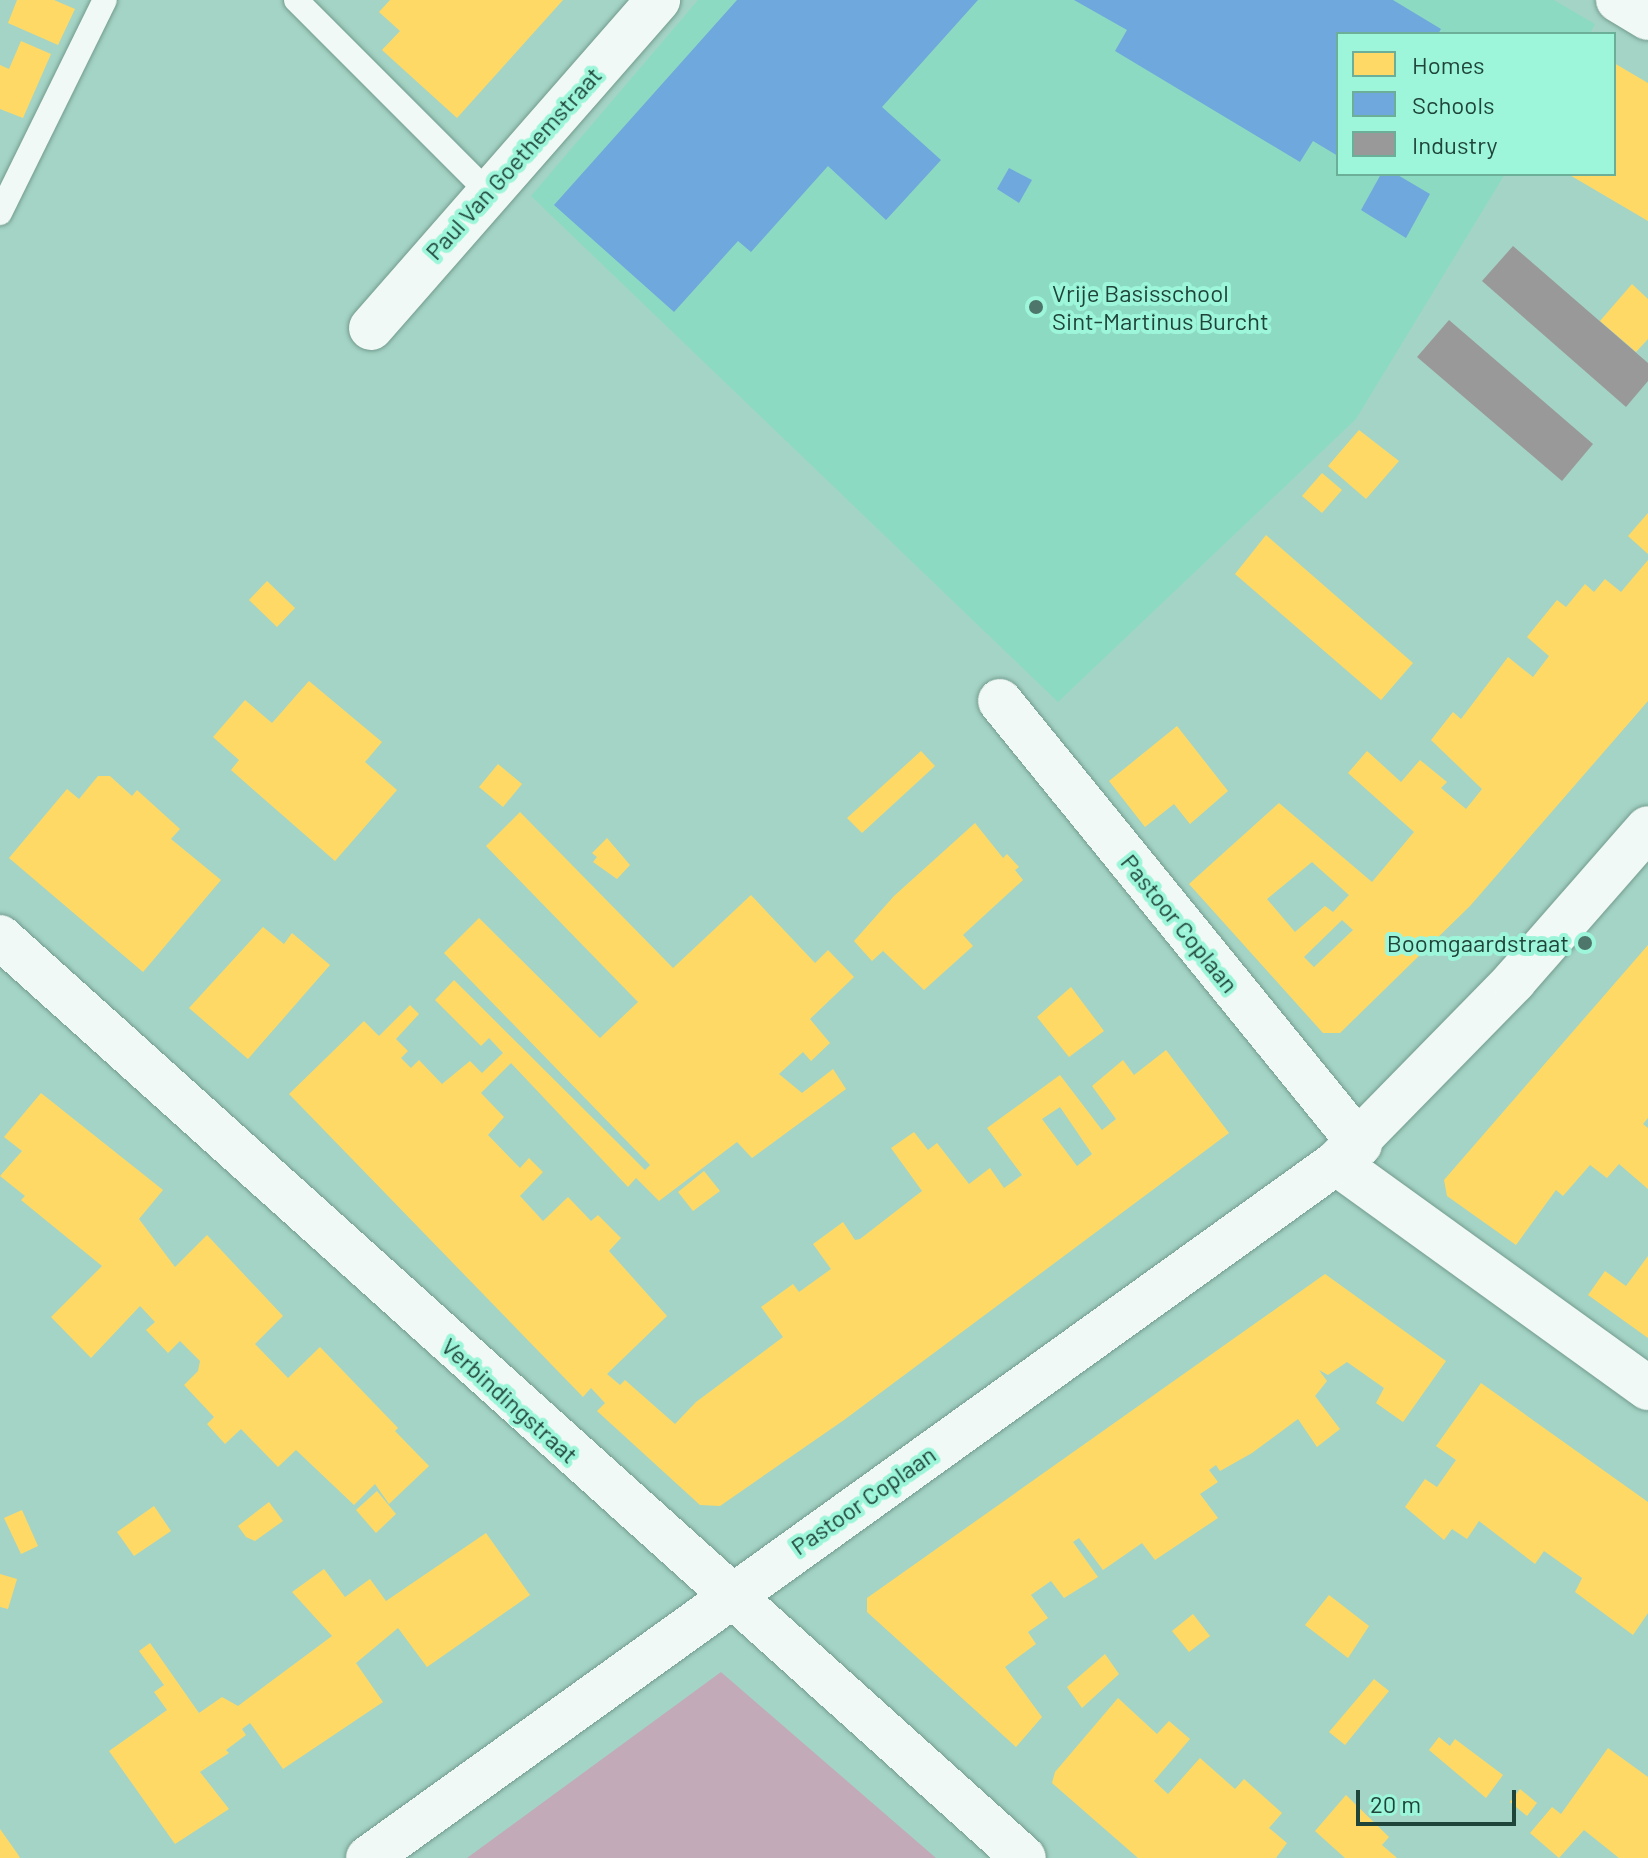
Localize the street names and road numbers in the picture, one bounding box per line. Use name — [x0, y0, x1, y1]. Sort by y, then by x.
street label: Paul Van Goethemstraat — [419, 61, 607, 265]
street label: Pastoor Coplaan — [1115, 848, 1245, 998]
street label: Verbindingstraat — [436, 1331, 584, 1469]
street label: Pastoor Coplaan — [785, 1439, 941, 1561]

